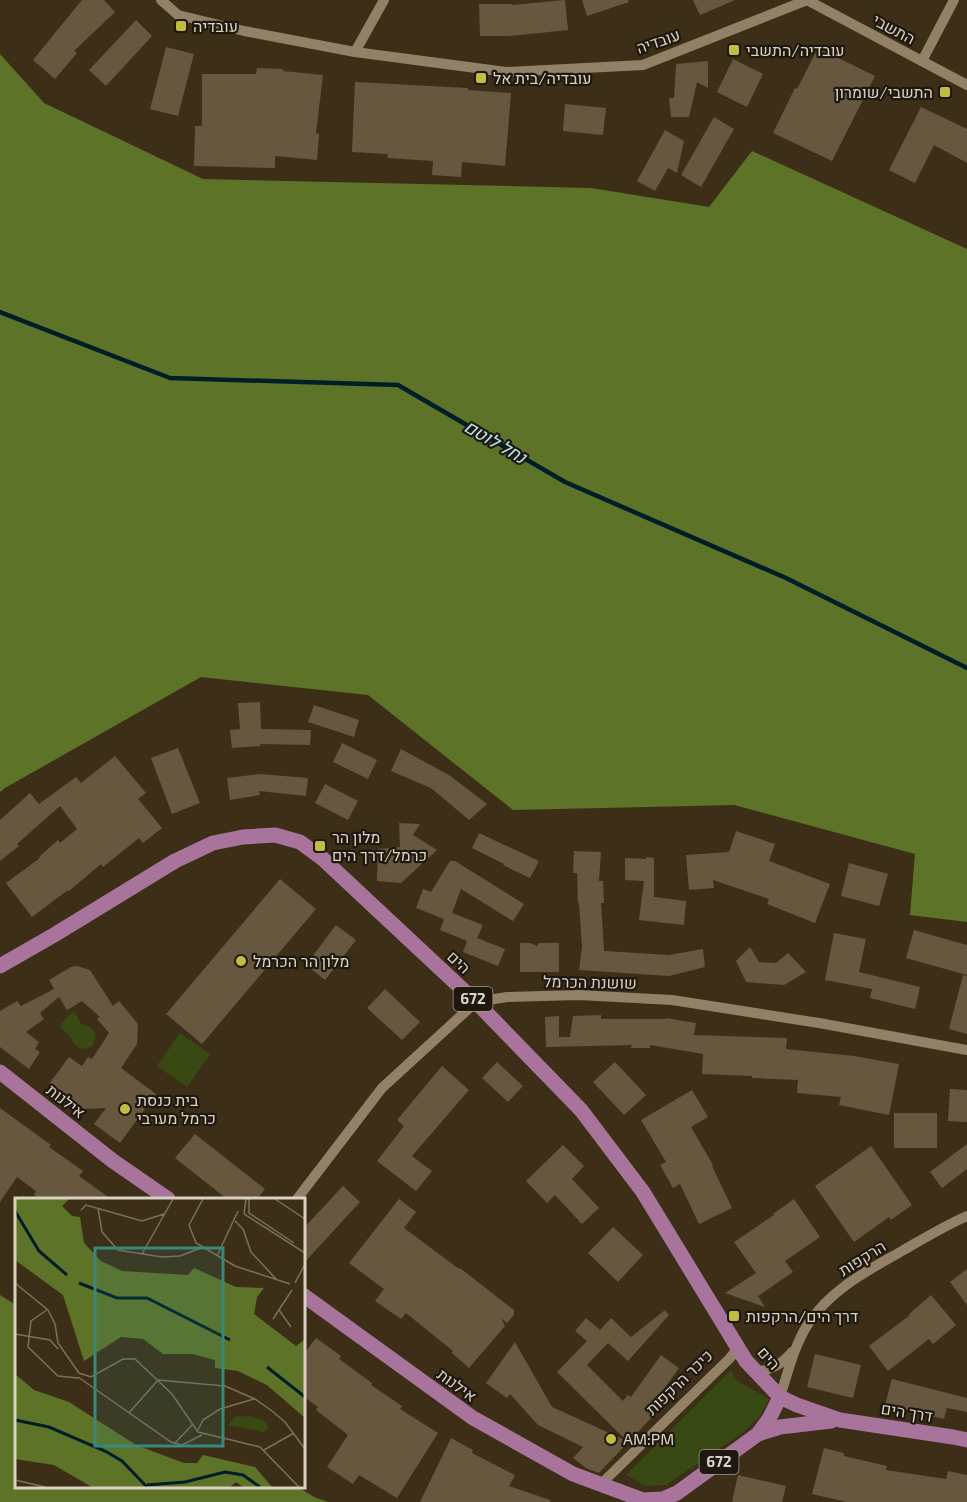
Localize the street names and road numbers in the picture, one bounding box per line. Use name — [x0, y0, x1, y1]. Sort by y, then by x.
street label: התשבי — [870, 10, 919, 48]
street label: עובדיה — [633, 24, 682, 57]
street label: הים — [444, 946, 475, 977]
street label: שושנת הכרמל — [543, 971, 637, 992]
road number: 672 — [454, 987, 492, 1011]
street label: אילנות — [43, 1080, 89, 1122]
street label: הרקפות — [835, 1236, 889, 1279]
street label: הים — [754, 1342, 785, 1373]
street label: כיכר הרקפות — [641, 1345, 716, 1418]
street label: אילנות — [434, 1364, 481, 1405]
street label: דרך הים — [880, 1398, 934, 1425]
road number: 672 — [700, 1450, 738, 1474]

